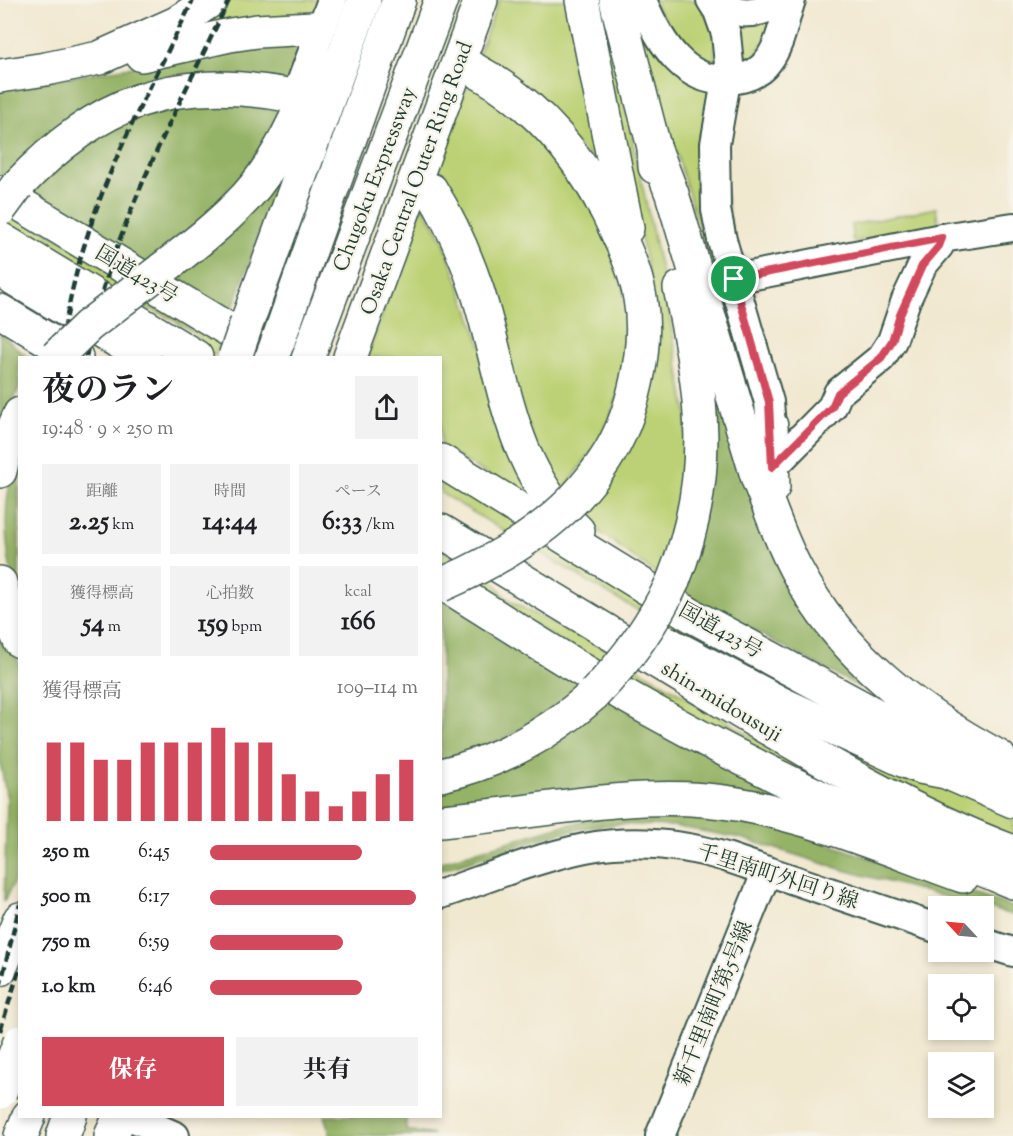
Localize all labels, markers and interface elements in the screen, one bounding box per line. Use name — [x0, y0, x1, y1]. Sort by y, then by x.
street label: Osaka Central Outer Ring Road — [354, 37, 481, 320]
street label: Chugoku Expressway — [327, 83, 425, 276]
street label: 国道423号 — [89, 239, 183, 312]
pin — [708, 253, 759, 304]
icon: arrive — [717, 262, 750, 295]
text: 夜のラン — [42, 368, 174, 416]
button: share — [355, 376, 418, 439]
text: 19:48 · 9 × 250 m — [42, 415, 174, 444]
text: 距離 — [86, 481, 118, 504]
text: 時間 — [214, 481, 246, 504]
text: ペース — [335, 481, 382, 504]
text: 2.25 — [69, 504, 109, 541]
text: 14:44 — [203, 504, 257, 541]
text: 6:33 — [322, 504, 362, 541]
text: km — [109, 514, 134, 537]
text: /km — [362, 514, 395, 537]
text: kcal — [345, 581, 372, 604]
text: 獲得標高 — [70, 583, 134, 606]
text: 心拍数 — [206, 583, 254, 606]
street label: 国道423号 — [673, 596, 767, 667]
text: 166 — [341, 604, 376, 641]
text: 54 — [82, 606, 104, 643]
text: 159 — [198, 606, 228, 643]
text: m — [104, 616, 121, 639]
text: bpm — [228, 616, 262, 639]
street label: shin-midousuji — [655, 655, 787, 751]
text: 109–114 m — [337, 674, 418, 703]
text: 獲得標高 — [42, 678, 122, 707]
text: 250 m — [42, 838, 90, 867]
text: 6:45 — [138, 838, 170, 867]
street label: 千里南町外回り線 — [693, 838, 862, 918]
text: 500 m — [42, 883, 91, 912]
text: 6:17 — [138, 883, 170, 912]
north arrow — [928, 896, 994, 962]
map controls — [928, 896, 994, 1118]
street label: 新千里南町第5号線 — [668, 917, 762, 1091]
text: 750 m — [42, 928, 90, 957]
text: 6:59 — [138, 928, 170, 957]
text: 1.0 km — [42, 973, 96, 1002]
text: 6:46 — [138, 973, 173, 1002]
button: locate — [928, 974, 994, 1040]
button: 保存 — [42, 1037, 224, 1106]
button: 共有 — [236, 1037, 418, 1106]
button: layers — [928, 1052, 994, 1118]

